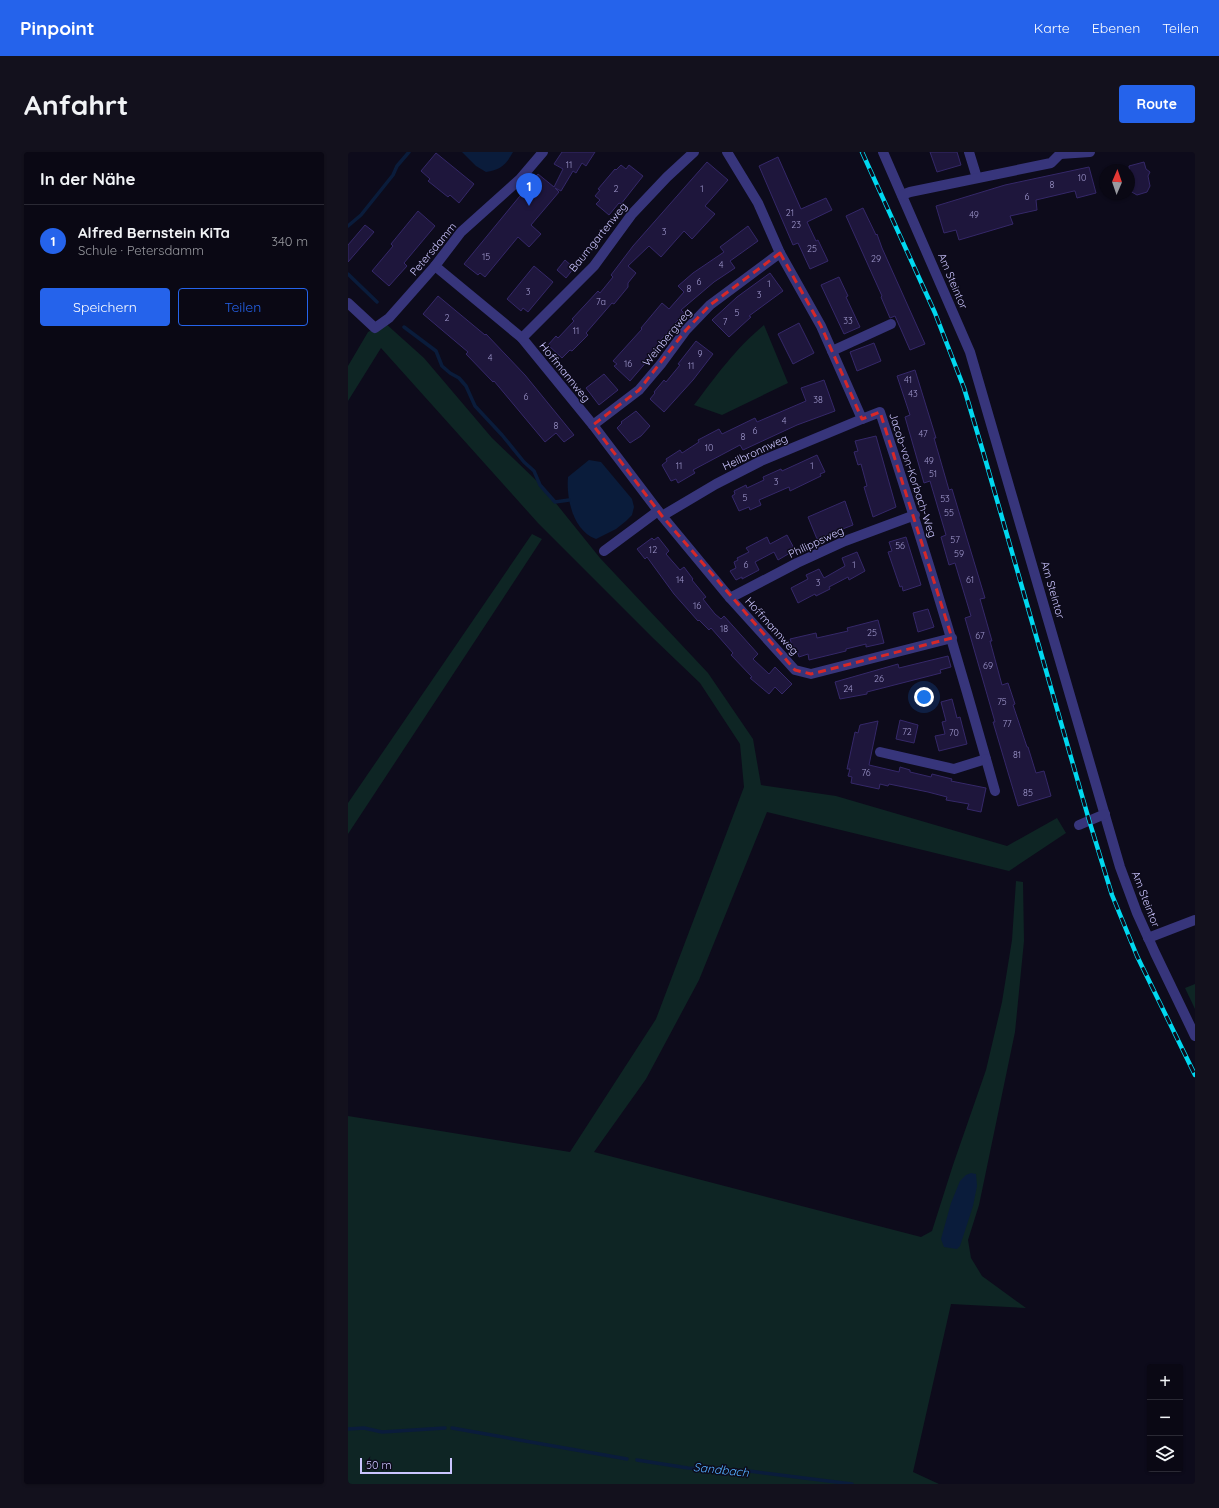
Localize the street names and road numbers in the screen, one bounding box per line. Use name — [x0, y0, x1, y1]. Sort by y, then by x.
street label: Baumgartenweg — [566, 199, 630, 275]
street label: Petersdamm — [407, 219, 459, 279]
street label: Am Steintor — [935, 251, 971, 312]
street label: Weinbergweg — [639, 305, 695, 369]
street label: Hoffmannweg — [537, 339, 593, 405]
street label: Jacob-von-Korbach-Weg — [886, 411, 940, 539]
street label: Heilbronnweg — [720, 431, 790, 473]
street label: Philippsweg — [786, 523, 846, 561]
street label: Am Steintor — [1038, 559, 1068, 621]
street label: Hoffmannweg — [742, 594, 802, 658]
street label: Am Steintor — [1129, 869, 1163, 930]

